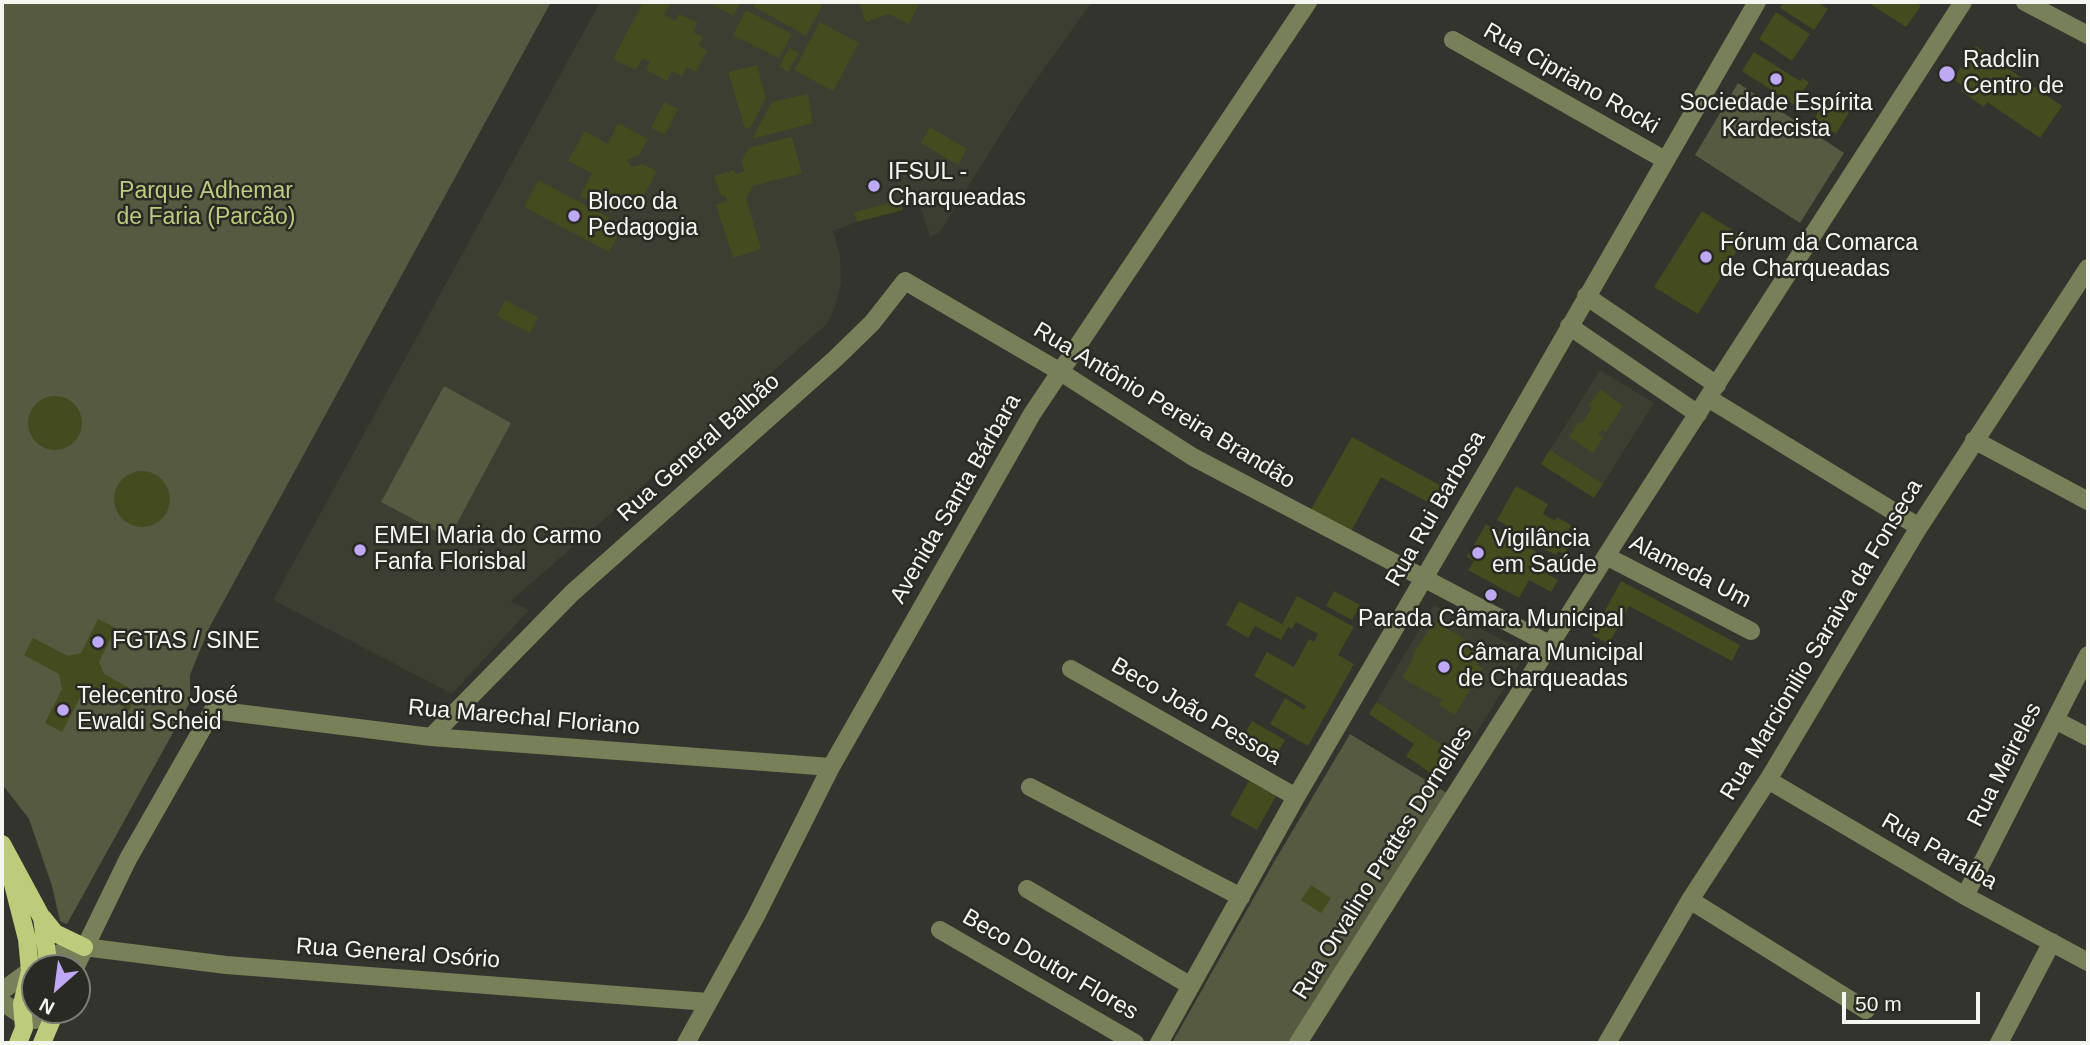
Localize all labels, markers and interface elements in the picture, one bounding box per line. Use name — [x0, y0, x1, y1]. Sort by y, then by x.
street label: Rua Cipriano Rocki — [1478, 18, 1664, 140]
place label: Radclin Centro de — [1963, 47, 2064, 101]
marker: Radclin Centro de — [1937, 64, 1957, 84]
marker: Sociedade Espírita Kardecista — [1768, 71, 1784, 87]
place label: Sociedade Espírita Kardecista — [1679, 90, 1873, 144]
place label: IFSUL - Charqueadas — [888, 159, 1026, 213]
park label: Parque Adhemar de Faria (Parcão) — [117, 178, 295, 232]
marker: IFSUL - Charqueadas — [866, 178, 882, 194]
place label: Bloco da Pedagogia — [588, 189, 698, 243]
marker: Bloco da Pedagogia — [566, 208, 582, 224]
place label: Fórum da Comarca de Charqueadas — [1720, 230, 1918, 284]
marker: Fórum da Comarca de Charqueadas — [1698, 249, 1714, 265]
street label: Rua Antônio Pereira Brandão — [1028, 317, 1300, 495]
street label: Rua General Balbão — [612, 368, 786, 528]
street label: Avenida Santa Bárbara — [885, 389, 1027, 609]
street label: Rua Rui Barbosa — [1380, 426, 1492, 592]
street label: Rua Marcionilio Saraiva da Fonseca — [1715, 475, 1929, 805]
place label: EMEI Maria do Carmo Fanfa Florisbal — [374, 523, 602, 577]
place label: Vigilância em Saúde — [1492, 526, 1597, 580]
street label: Alameda Um — [1625, 530, 1755, 614]
marker: EMEI Maria do Carmo Fanfa Florisbal — [352, 542, 368, 558]
marker: Vigilância em Saúde — [1470, 545, 1486, 561]
marker: Parada Câmara Municipal — [1483, 587, 1499, 603]
place label: Parada Câmara Municipal — [1358, 606, 1624, 634]
place label: FGTAS / SINE — [112, 628, 260, 656]
marker: FGTAS / SINE — [90, 634, 106, 650]
place label: Câmara Municipal de Charqueadas — [1458, 640, 1643, 694]
street label: Beco João Pessoa — [1106, 652, 1286, 772]
marker: Câmara Municipal de Charqueadas — [1436, 659, 1452, 675]
place label: Telecentro José Ewaldi Scheid — [77, 683, 238, 737]
street label: Rua Marechal Floriano — [407, 694, 641, 742]
street label: Rua Meireles — [1962, 698, 2048, 832]
marker: Telecentro José Ewaldi Scheid — [55, 702, 71, 718]
street label: Rua Orvalino Prattes Dornelles — [1287, 721, 1479, 1005]
street label: Rua Paraíba — [1876, 808, 2002, 896]
street label: Beco Doutor Flores — [957, 904, 1143, 1026]
street label: Rua General Osório — [295, 933, 501, 975]
north arrow — [21, 954, 91, 1024]
scale bar — [1845, 978, 1983, 1022]
text: 50 m — [1855, 992, 1902, 1015]
text: N — [36, 994, 58, 1019]

